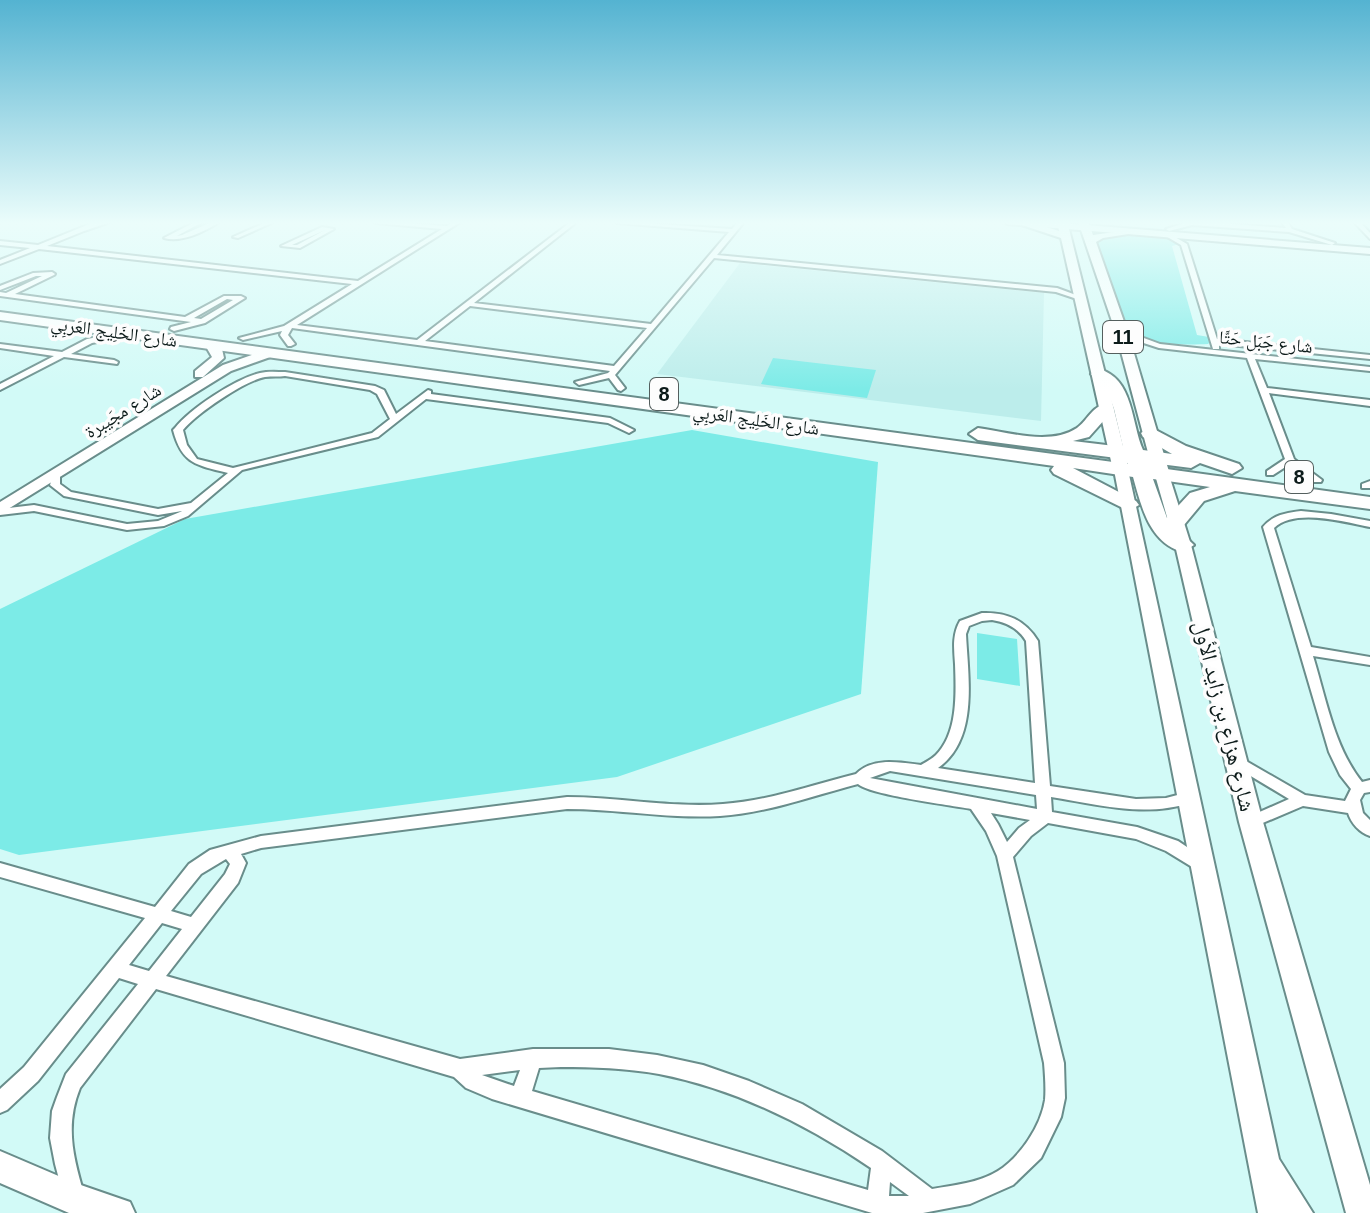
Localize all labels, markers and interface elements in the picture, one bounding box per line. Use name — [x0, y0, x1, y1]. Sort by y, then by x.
street label: شارع الخَلِيج العَربِي — [49, 313, 178, 355]
road number: 11 — [1103, 321, 1143, 353]
street label: شارع جَبَل حَتَّا — [1218, 327, 1314, 358]
road number: 8 — [650, 378, 678, 410]
street label: شارع مجَيبرة — [81, 380, 165, 443]
street label: شارع الخَلِيج العَربِي — [691, 401, 820, 443]
road number: 8 — [1285, 461, 1313, 493]
street label: شارع هزاع بن زايد الأول — [1188, 618, 1260, 814]

